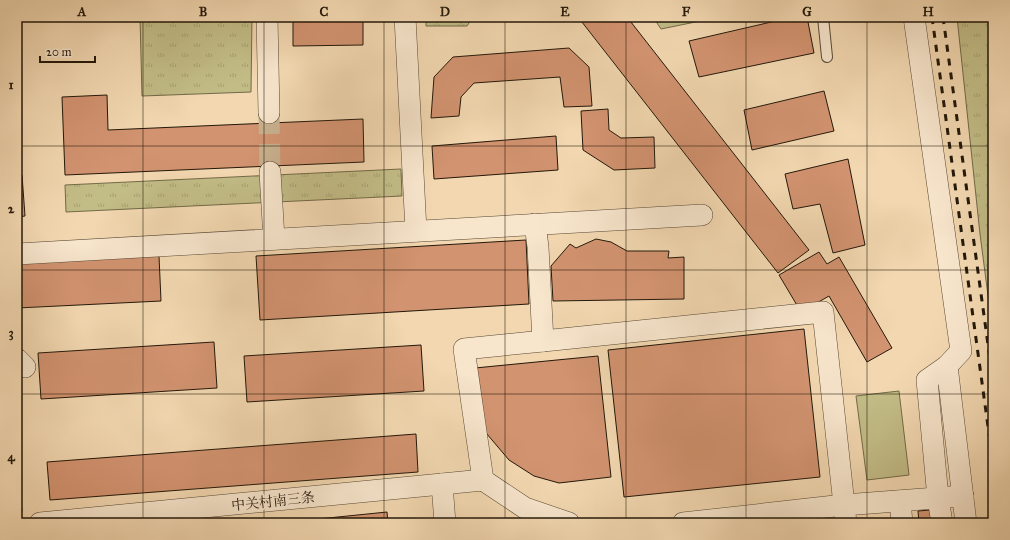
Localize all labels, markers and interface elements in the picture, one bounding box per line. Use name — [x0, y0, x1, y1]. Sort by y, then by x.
text: A — [77, 4, 87, 20]
text: B — [199, 4, 208, 20]
text: C — [320, 4, 329, 20]
text: D — [440, 4, 450, 20]
text: E — [560, 4, 570, 20]
text: F — [682, 4, 691, 20]
text: G — [802, 4, 812, 20]
text: H — [922, 4, 934, 20]
scale bar — [40, 38, 95, 64]
text: 20 m — [46, 45, 72, 59]
text: 1 — [8, 77, 14, 93]
text: 2 — [8, 201, 15, 217]
text: 3 — [8, 325, 14, 341]
text: 4 — [7, 449, 15, 465]
street label: 中关村南三条 — [230, 489, 316, 514]

